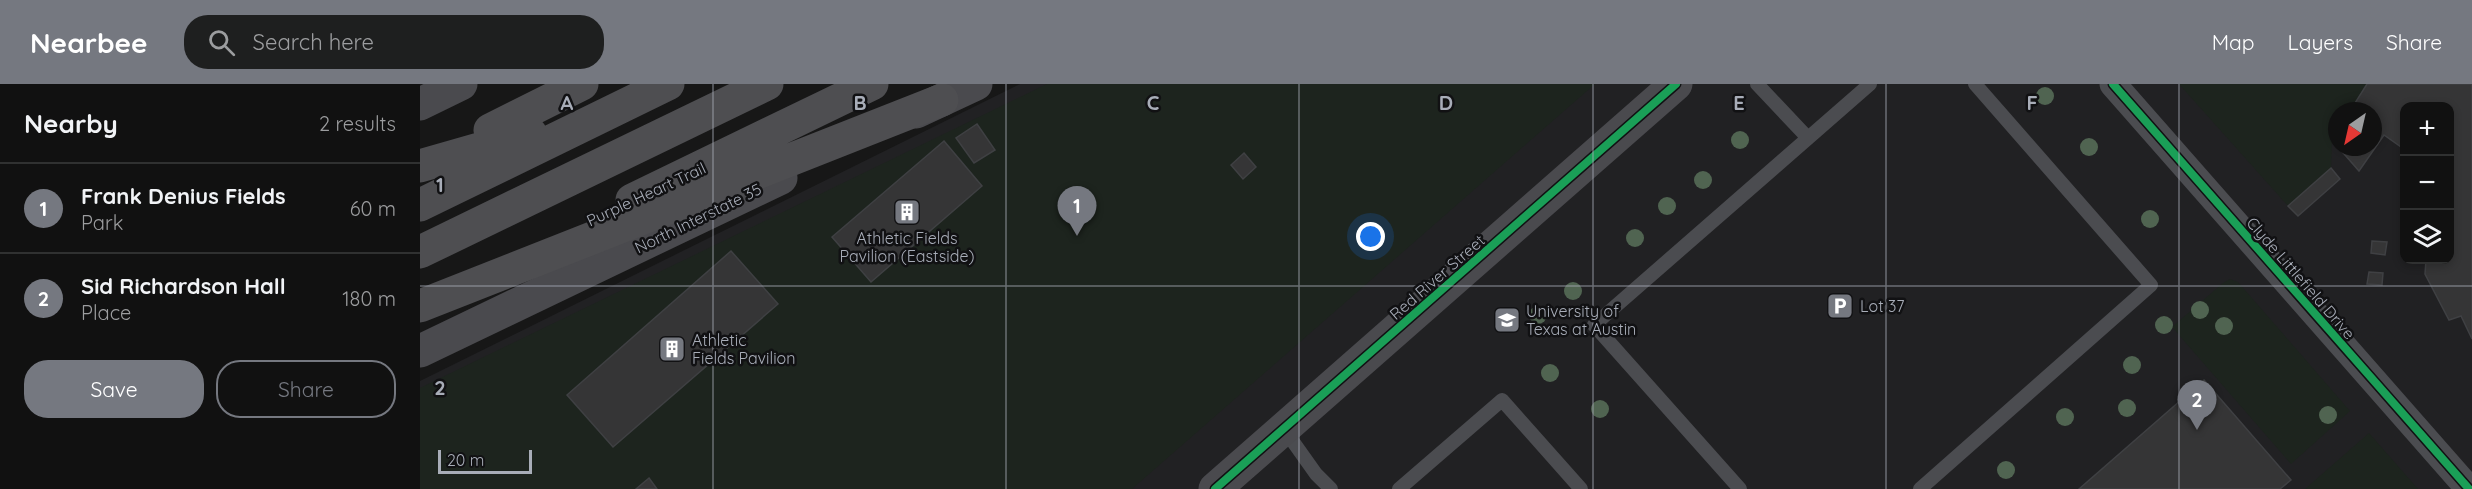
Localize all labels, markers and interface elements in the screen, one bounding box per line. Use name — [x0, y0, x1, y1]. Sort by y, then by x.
search box — [184, 15, 604, 69]
text: Nearbee — [30, 25, 148, 60]
icon: search — [205, 26, 238, 59]
text: Search here — [253, 28, 374, 56]
text: Map — [2212, 29, 2255, 55]
text: Layers — [2288, 29, 2353, 55]
text: Share — [2386, 29, 2442, 55]
text: A — [561, 90, 574, 115]
text: B — [853, 90, 867, 115]
text: C — [1147, 90, 1160, 115]
text: D — [1439, 90, 1453, 115]
text: E — [1733, 90, 1745, 115]
text: F — [2026, 90, 2038, 115]
north arrow — [2328, 102, 2382, 156]
map controls — [2400, 102, 2454, 264]
button: + — [2400, 102, 2454, 156]
text: Nearby — [24, 107, 118, 140]
text: 2 results — [319, 111, 396, 136]
button: − — [2400, 156, 2454, 210]
street label: Purple Heart Trail — [583, 158, 709, 230]
text: 1 — [436, 172, 444, 197]
street label: North Interstate 35 — [631, 179, 765, 257]
text: Frank Denius Fields — [81, 182, 286, 210]
pin: 1 — [1058, 186, 1096, 236]
text: 1 — [40, 196, 47, 221]
text: 60 m — [350, 196, 396, 221]
building icon: Athletic Fields Pavilion (Eastside) — [892, 197, 922, 227]
text: Park — [81, 210, 123, 235]
button: layers — [2400, 210, 2454, 264]
street label: Clyde Littlefield Drive — [2242, 213, 2360, 343]
your location — [1356, 222, 1385, 251]
place label: Athletic Fields Pavilion (Eastside) — [840, 228, 974, 266]
street label: Red River Street — [1385, 230, 1489, 324]
text: Sid Richardson Hall — [81, 272, 286, 300]
text: 2 — [38, 286, 49, 311]
text: 180 m — [342, 286, 396, 311]
parking icon: Lot 37 — [1825, 291, 1855, 321]
place label: Lot 37 — [1860, 296, 1905, 316]
text: Place — [81, 300, 131, 325]
place label: University of Texas at Austin — [1526, 301, 1636, 339]
school or university icon: University of Texas at Austin — [1492, 305, 1522, 335]
place label: Athletic Fields Pavilion — [692, 330, 795, 368]
building icon: Athletic Fields Pavilion — [657, 334, 687, 364]
button: Save — [24, 360, 204, 418]
button: Share — [216, 360, 396, 418]
text: 2 — [434, 375, 446, 400]
pin: 2 — [2178, 380, 2216, 430]
scale bar — [438, 447, 532, 474]
text: 20 m — [447, 450, 484, 470]

